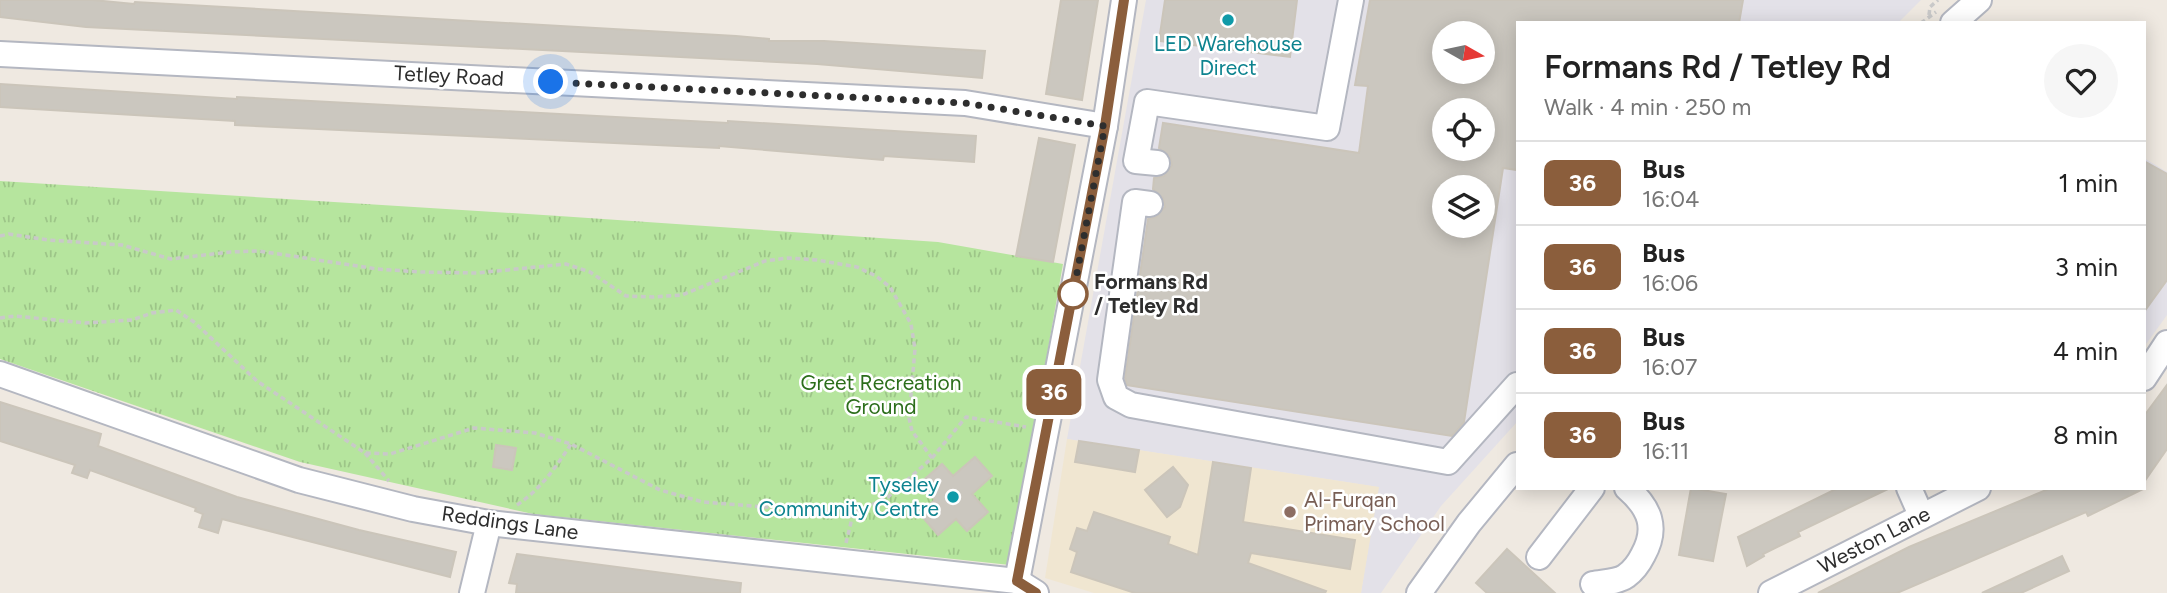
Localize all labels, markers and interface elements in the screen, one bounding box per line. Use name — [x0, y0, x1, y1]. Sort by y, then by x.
marker: LED Warehouse Direct — [1220, 12, 1236, 28]
north arrow — [1432, 21, 1494, 84]
map controls — [1432, 21, 1495, 238]
place label: LED Warehouse Direct — [1154, 31, 1302, 80]
button: heart — [2044, 44, 2118, 118]
text: Formans Rd / Tetley Rd — [1544, 47, 1891, 86]
street label: Tetley Road — [393, 60, 505, 91]
your location — [533, 64, 568, 99]
text: Walk · 4 min · 250 m — [1544, 93, 1751, 121]
button: locate — [1432, 98, 1495, 161]
text: Bus — [1642, 153, 1685, 185]
text: 1 min — [2058, 167, 2118, 199]
text: 36 — [1569, 168, 1596, 197]
button: layers — [1432, 175, 1495, 238]
text: 16:04 — [1642, 185, 1699, 213]
text: Bus — [1642, 237, 1685, 269]
text: 3 min — [2055, 251, 2118, 283]
text: 36 — [1569, 252, 1596, 281]
place label: Formans Rd / Tetley Rd — [1094, 269, 1208, 318]
text: 16:06 — [1642, 269, 1698, 297]
marker: Formans Rd / Tetley Rd — [1058, 279, 1088, 309]
text: Bus — [1642, 321, 1685, 353]
text: 4 min — [2053, 335, 2118, 367]
text: 36 — [1569, 336, 1596, 365]
text: 16:07 — [1642, 353, 1697, 381]
line badge: 36 — [1023, 369, 1086, 415]
park label: Greet Recreation Ground — [800, 370, 962, 419]
text: 36 — [1040, 377, 1068, 406]
text: Bus — [1642, 405, 1685, 437]
text: 8 min — [2053, 419, 2118, 451]
text: 36 — [1569, 420, 1596, 449]
text: 16:11 — [1642, 437, 1689, 465]
place label: Tyseley Community Centre — [759, 472, 939, 521]
place label: Al-Furqan Primary School — [1304, 487, 1445, 536]
marker: Tyseley Community Centre — [945, 489, 961, 505]
street label: Reddings Lane — [440, 501, 580, 544]
street label: Weston Lane — [1814, 501, 1934, 578]
marker: Al-Furqan Primary School — [1282, 504, 1298, 520]

